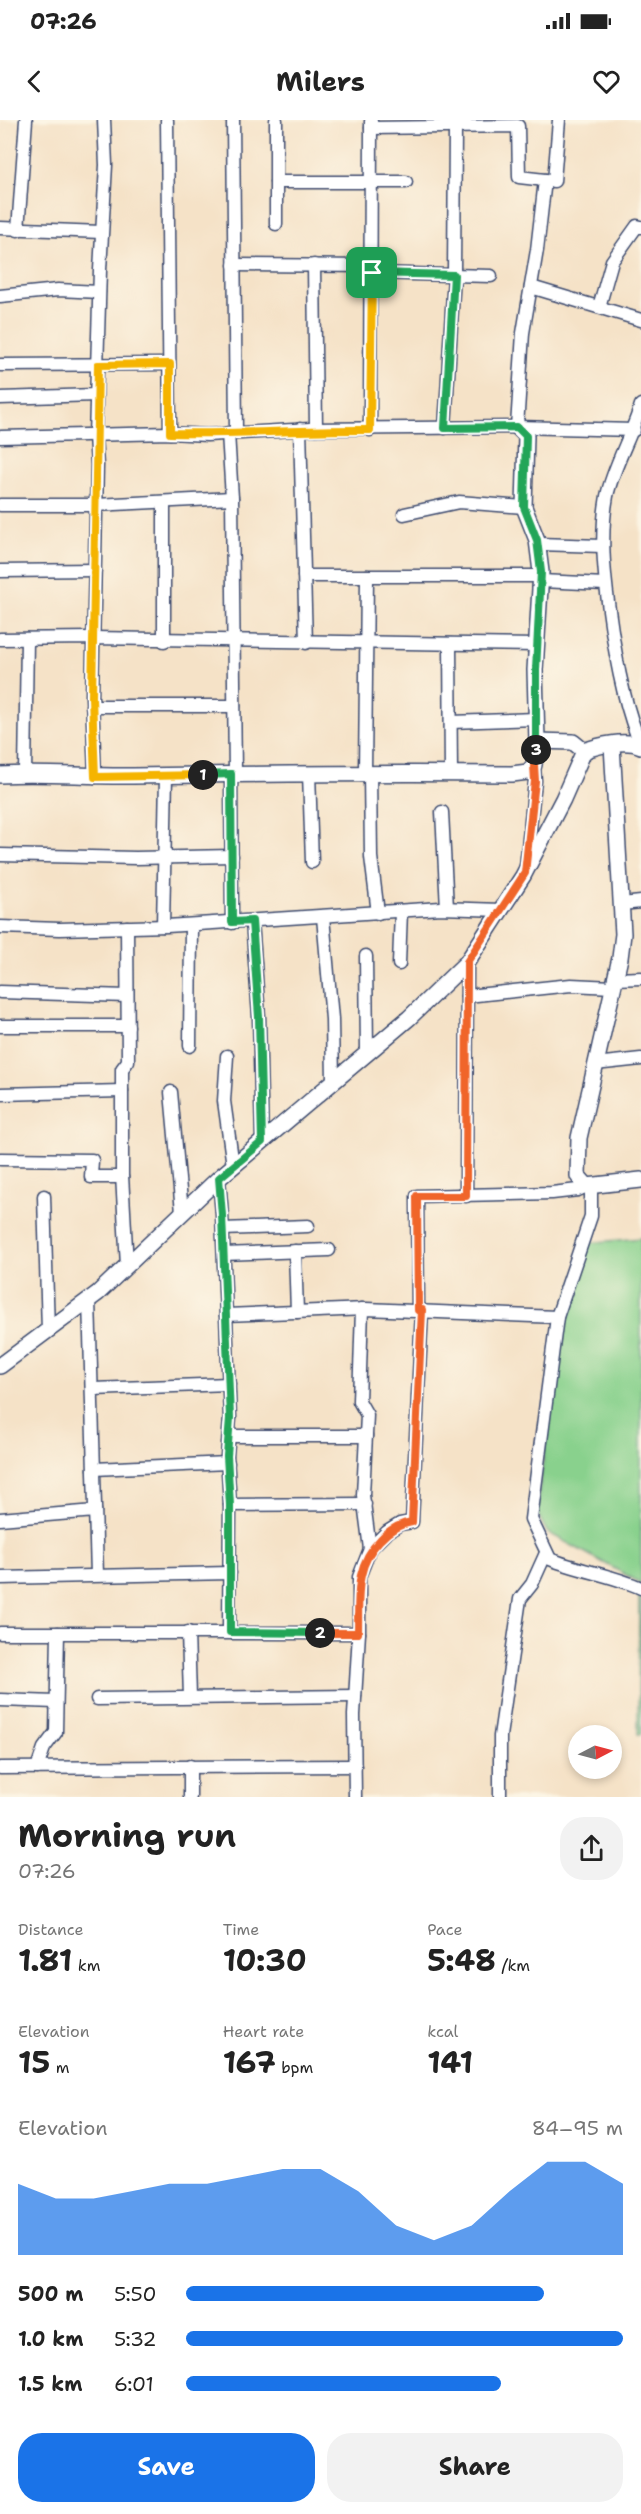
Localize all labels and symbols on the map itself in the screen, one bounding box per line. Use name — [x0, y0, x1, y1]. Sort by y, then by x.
pin — [346, 247, 397, 298]
pin: 3 — [521, 735, 551, 765]
pin: 1 — [188, 760, 218, 790]
pin: 2 — [305, 1618, 335, 1648]
north arrow — [568, 1725, 622, 1779]

